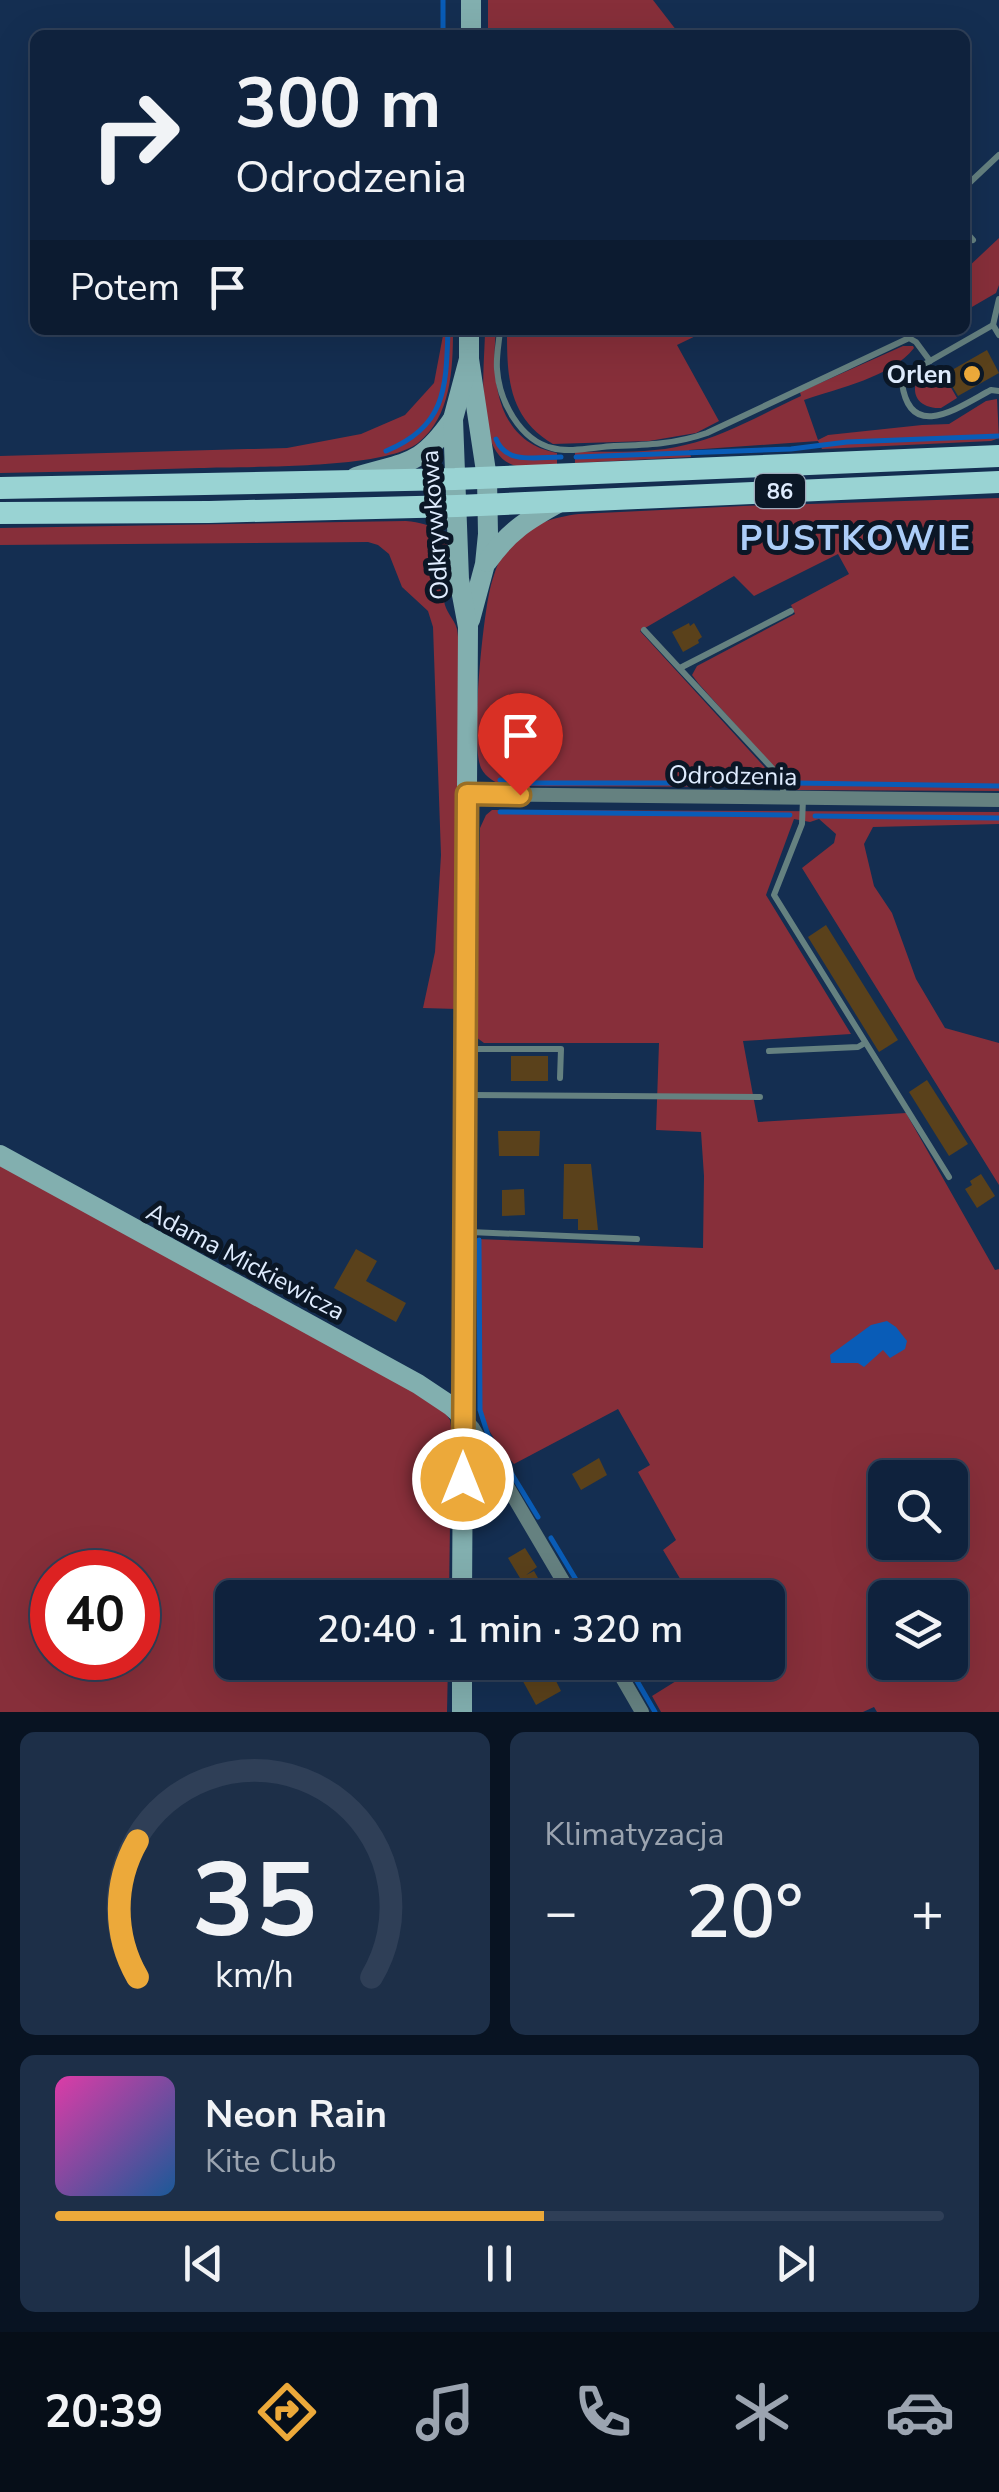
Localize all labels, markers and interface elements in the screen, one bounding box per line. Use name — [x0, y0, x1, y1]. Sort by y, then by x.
text: 300 m — [235, 56, 441, 152]
icon: right — [70, 70, 200, 200]
text: Odrodzenia — [235, 147, 467, 208]
icon: arrive — [200, 260, 255, 315]
text: Potem — [70, 262, 180, 313]
place label: Orlen — [887, 358, 952, 392]
marker: Orlen — [961, 363, 983, 385]
street label: Odkrywkowa — [413, 449, 457, 601]
road number: 86 — [755, 474, 805, 508]
district label: PUSTKOWIE — [739, 515, 973, 562]
pin — [478, 693, 563, 796]
icon: arrive — [493, 708, 548, 763]
street label: Odrodzenia — [668, 758, 798, 794]
street label: Adama Mickiewicza — [140, 1195, 351, 1329]
position arrow — [411, 1427, 515, 1531]
map controls — [868, 1460, 968, 1680]
button: search — [868, 1460, 968, 1560]
speed limit sign: 40 — [30, 1550, 160, 1680]
button: layers — [868, 1580, 968, 1680]
text: 20:40 · 1 min · 320 m — [317, 1604, 683, 1655]
text: Klimatyzacja — [545, 1813, 724, 1856]
text: 35 — [192, 1830, 317, 1972]
text: 20° — [685, 1861, 803, 1963]
text: − — [545, 1875, 578, 1950]
text: + — [911, 1875, 944, 1950]
text: km/h — [215, 1951, 294, 2000]
text: Neon Rain — [205, 2089, 387, 2140]
text: Kite Club — [205, 2140, 336, 2183]
icon: previous — [176, 2236, 231, 2291]
icon: pause — [472, 2236, 527, 2291]
icon: next — [768, 2236, 823, 2291]
icon: directions — [252, 2377, 322, 2447]
icon: music — [410, 2377, 480, 2447]
icon: phone — [568, 2377, 638, 2447]
icon: climate — [727, 2377, 797, 2447]
icon: car — [885, 2377, 955, 2447]
text: 20:39 — [44, 2382, 163, 2443]

